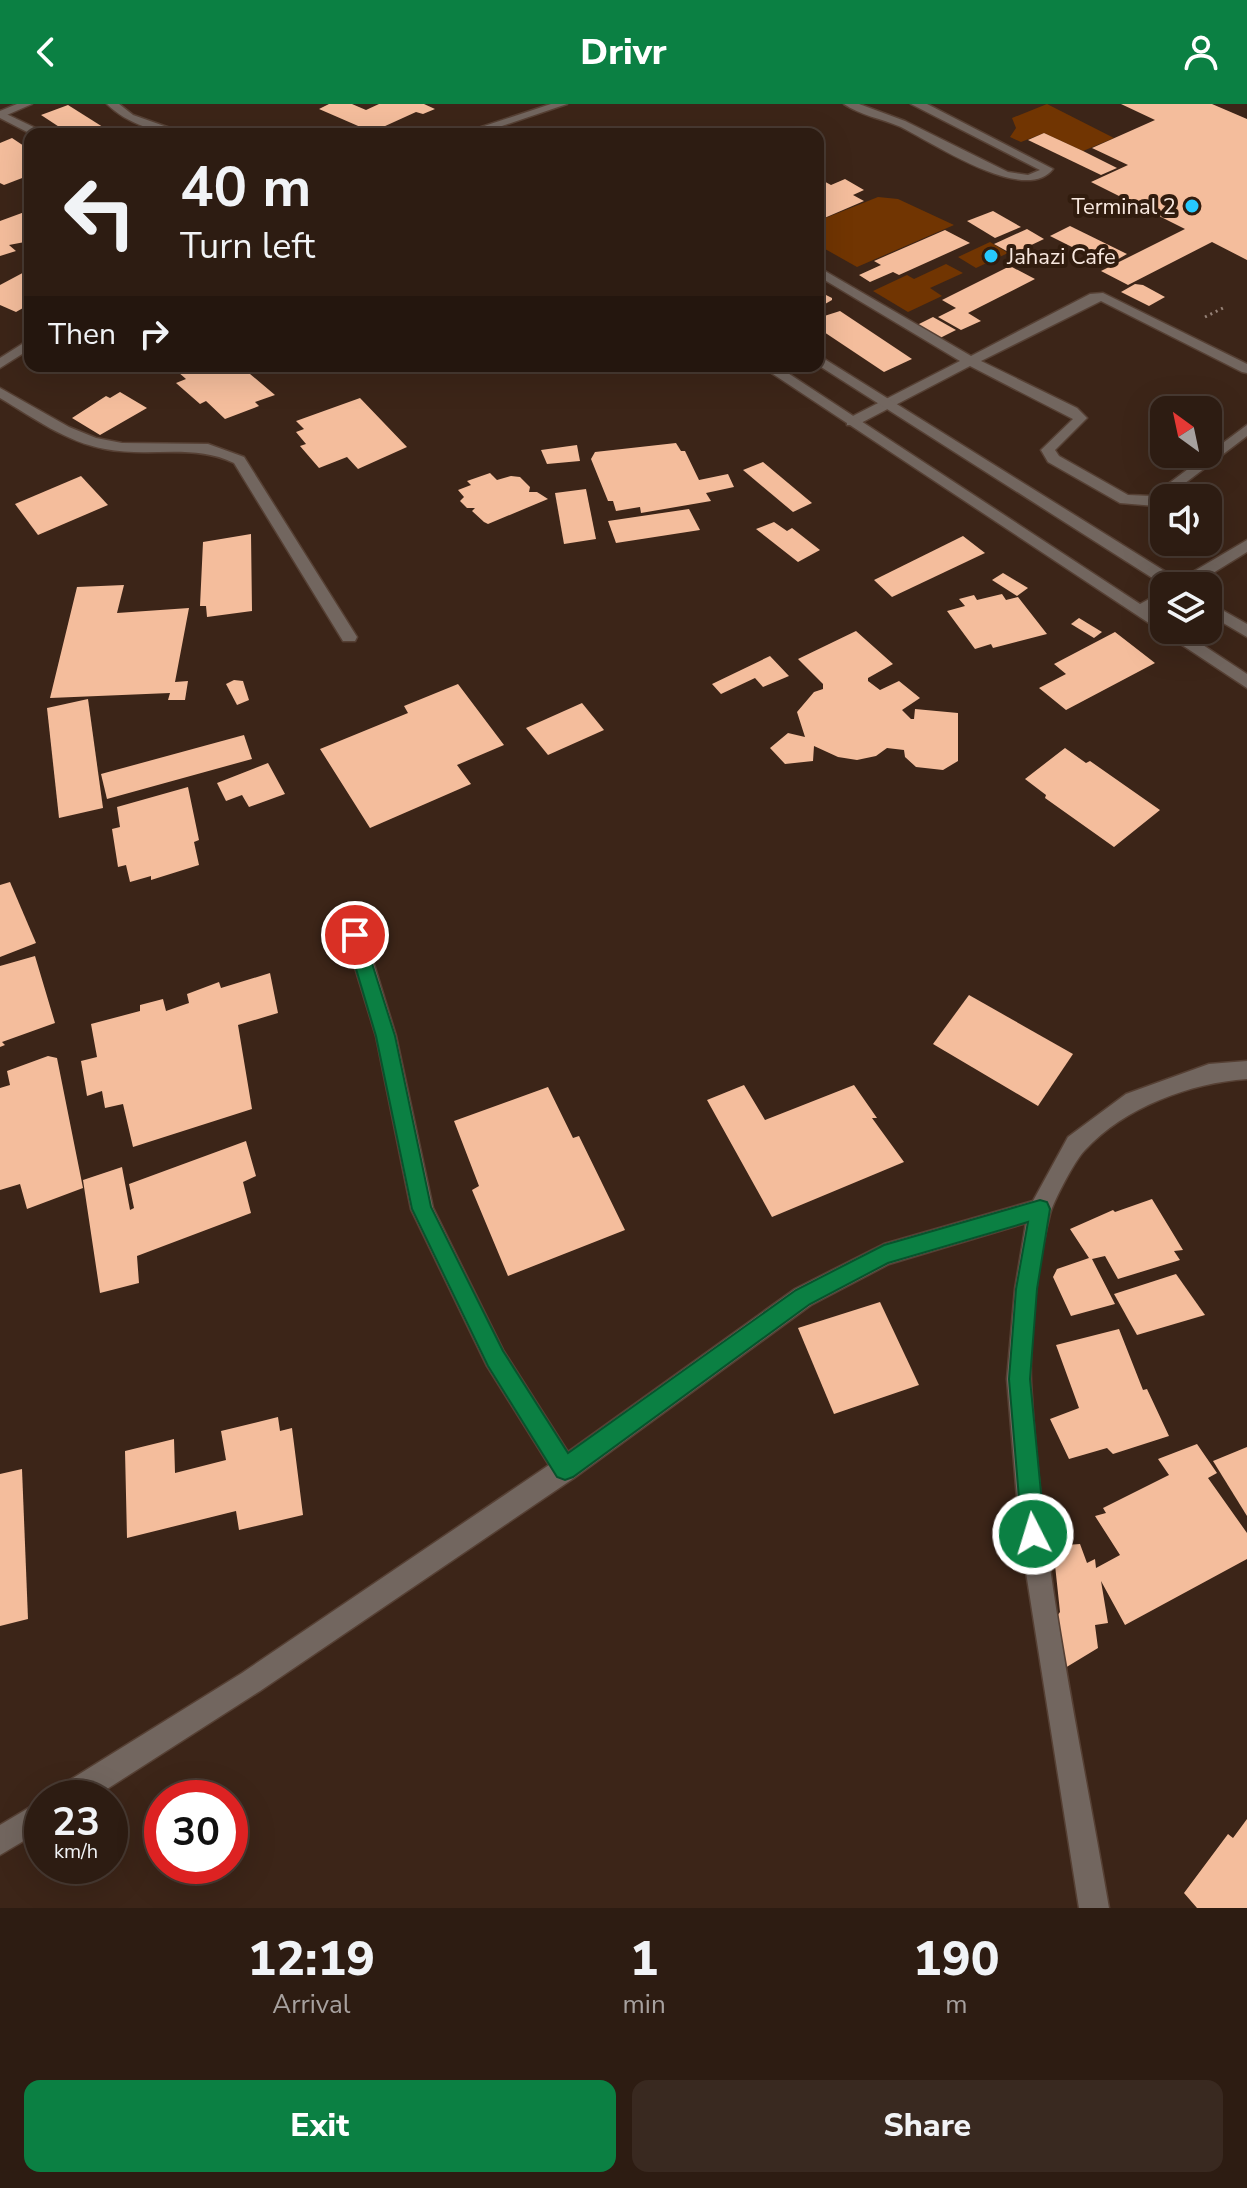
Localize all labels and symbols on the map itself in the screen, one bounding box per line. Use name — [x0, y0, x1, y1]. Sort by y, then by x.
place label: Terminal 2 — [1071, 192, 1176, 222]
marker: Terminal 2 — [1183, 197, 1201, 215]
place label: Jahazi Cafe — [1006, 242, 1116, 272]
marker: Jahazi Cafe — [982, 247, 1000, 265]
north arrow — [1150, 396, 1222, 468]
pin — [321, 901, 389, 969]
position arrow — [991, 1492, 1075, 1576]
speed limit sign: 30 — [144, 1780, 248, 1884]

